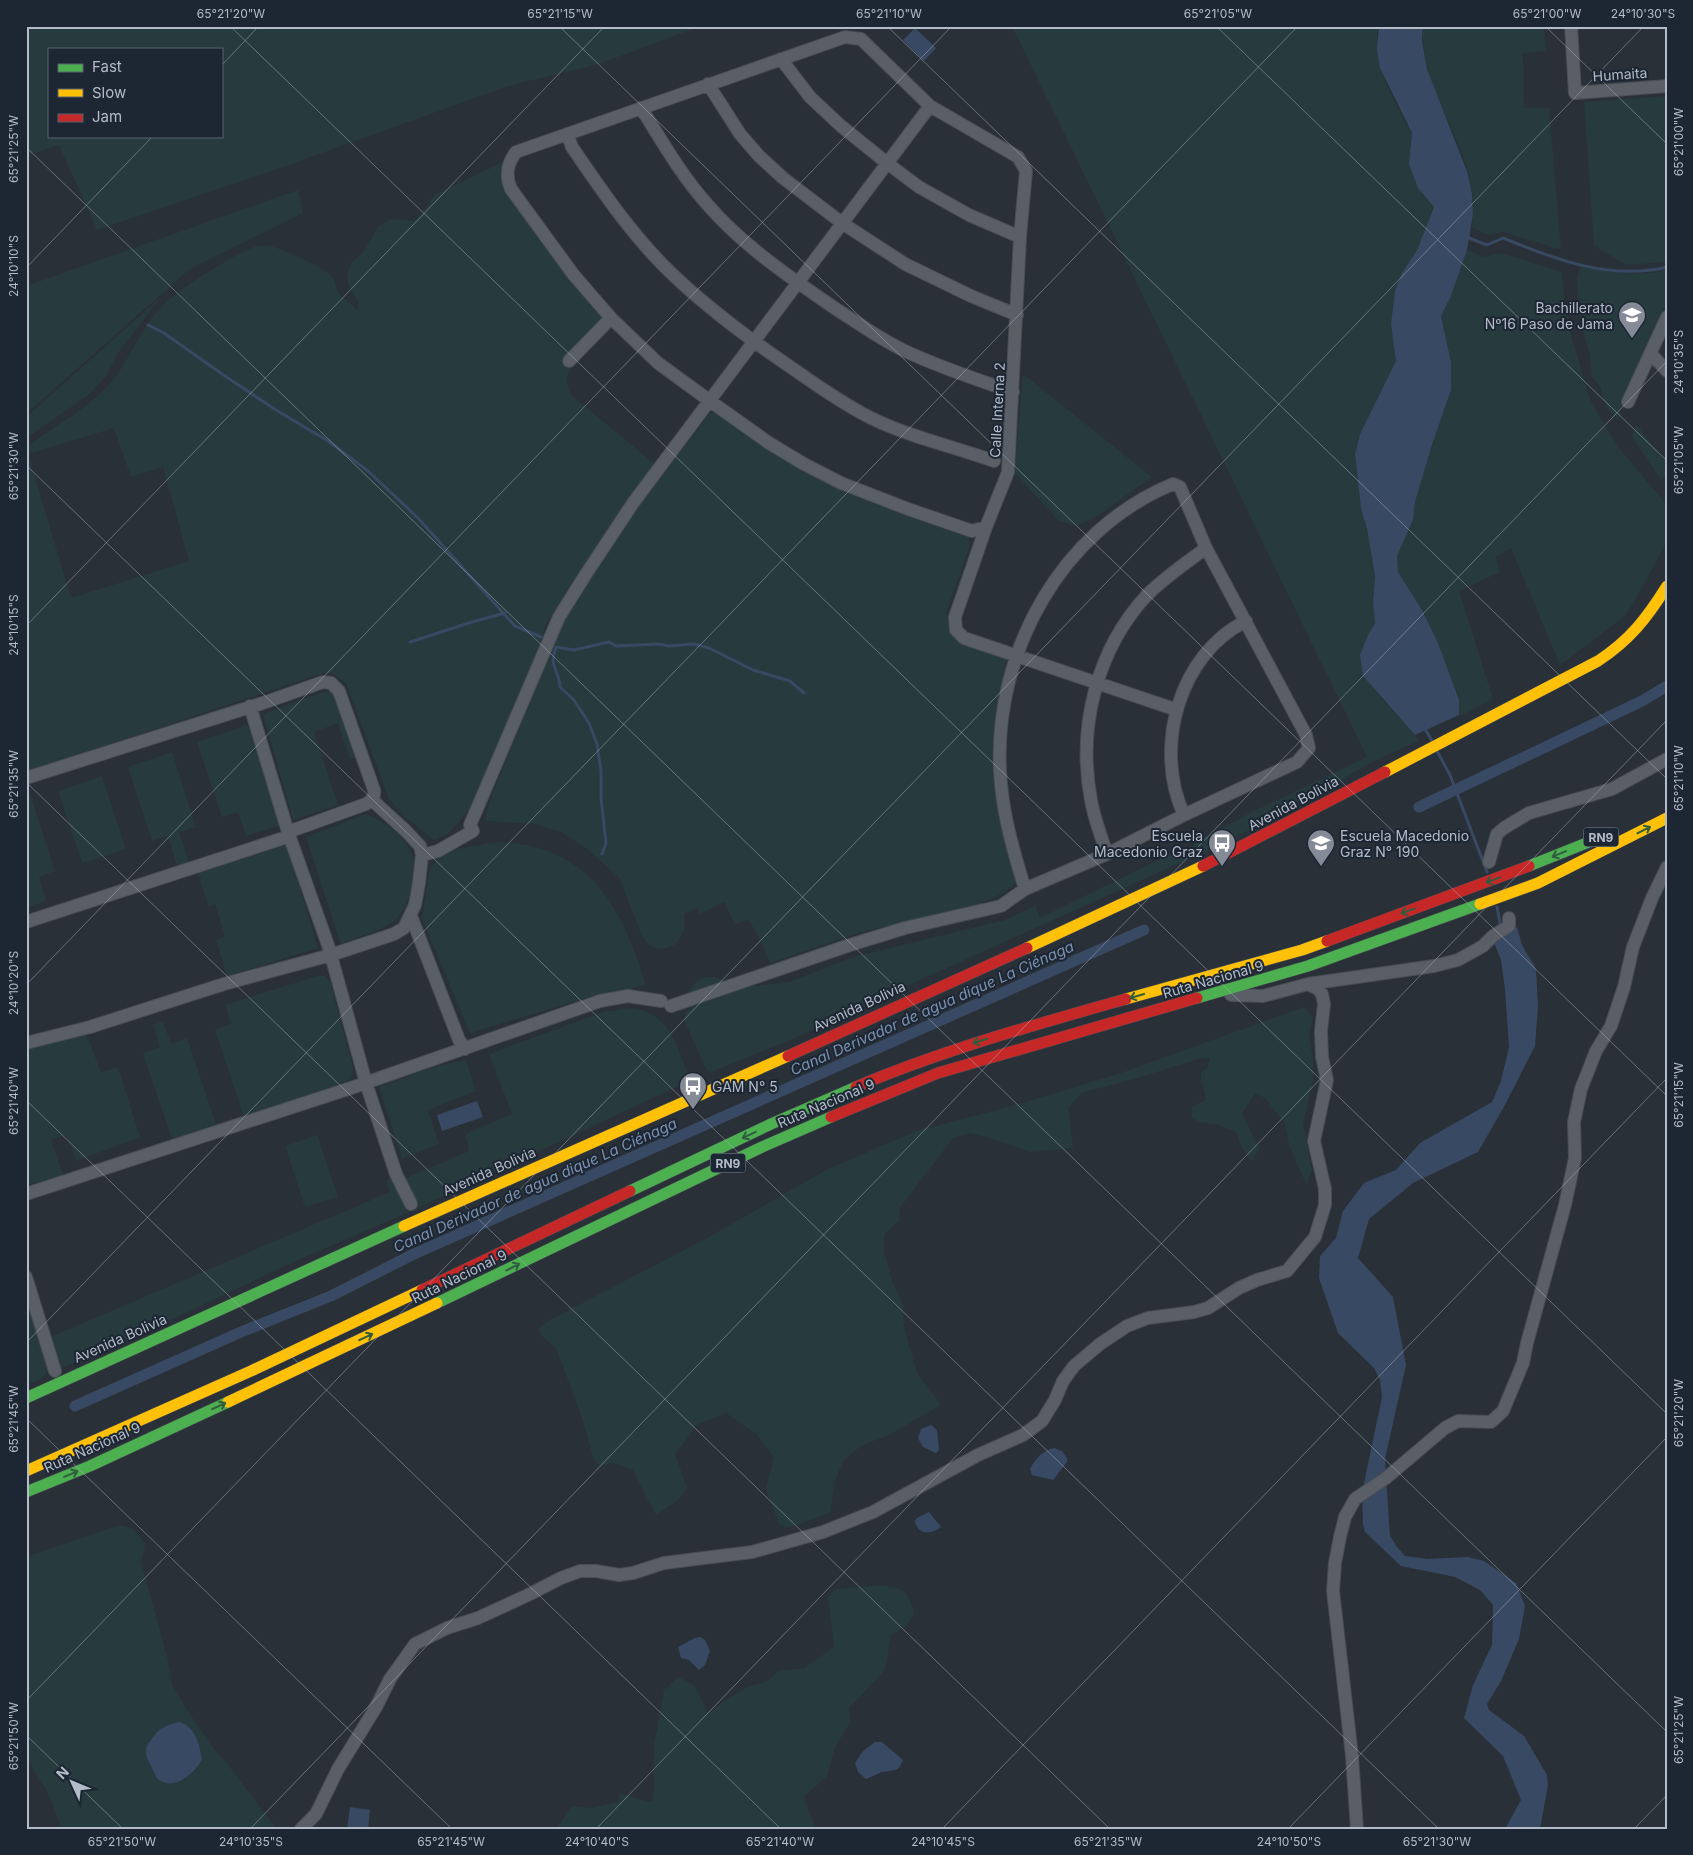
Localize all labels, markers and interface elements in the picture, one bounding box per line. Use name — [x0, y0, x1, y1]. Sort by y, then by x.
text: 65°21'20"W — [197, 6, 265, 21]
text: 65°21'15"W — [527, 6, 593, 21]
text: 65°21'10"W — [856, 6, 922, 21]
text: 65°21'05"W — [1184, 6, 1252, 21]
text: 65°21'00"W — [1513, 6, 1581, 21]
text: 24°10'30"S — [1611, 6, 1676, 21]
legend — [48, 48, 222, 138]
text: Fast — [92, 57, 122, 76]
street label: Humaita — [1592, 64, 1648, 84]
text: Slow — [92, 83, 126, 102]
text: Jam — [92, 107, 122, 126]
text: 65°21'00"W — [1671, 108, 1686, 176]
text: 65°21'25"W — [6, 115, 21, 183]
text: 24°10'10"S — [6, 235, 21, 297]
place label: Bachillerato Nº16 Paso de Jama — [1485, 299, 1613, 332]
school or university icon: Bachillerato Nº16 Paso de Jama — [1617, 300, 1647, 339]
text: 24°10'35"S — [1671, 330, 1686, 394]
street label: Calle Interna 2 — [986, 362, 1008, 458]
text: 65°21'05"W — [1671, 426, 1686, 494]
text: 65°21'30"W — [6, 432, 21, 500]
text: 24°10'15"S — [6, 594, 21, 656]
text: 65°21'10"W — [1671, 745, 1686, 811]
text: 65°21'35"W — [6, 750, 21, 818]
street label: Avenida Bolivia — [1245, 772, 1341, 834]
one-way arrow — [1636, 825, 1651, 834]
place label: Escuela Macedonio Graz — [1094, 827, 1203, 860]
place label: Escuela Macedonio Graz N° 190 — [1340, 827, 1469, 860]
bus stop icon: Escuela Macedonio Graz — [1207, 828, 1237, 867]
school or university icon: Escuela Macedonio Graz N° 190 — [1306, 828, 1336, 867]
road number: RN9 — [1584, 828, 1618, 846]
one-way arrow — [1552, 851, 1567, 860]
one-way arrow — [1486, 876, 1502, 885]
one-way arrow — [1401, 907, 1416, 916]
water label: Canal Derivador de agua dique La Ciénaga — [787, 937, 1077, 1079]
text: 24°10'20"S — [6, 951, 21, 1015]
street label: Ruta Nacional 9 — [1161, 956, 1265, 1002]
street label: Avenida Bolivia — [810, 977, 908, 1035]
one-way arrow — [1129, 992, 1145, 1002]
one-way arrow — [973, 1036, 989, 1046]
text: 65°21'15"W — [1671, 1062, 1686, 1128]
text: 65°21'40"W — [6, 1067, 21, 1135]
bus stop icon: GAM N° 5 — [678, 1071, 708, 1110]
street label: Ruta Nacional 9 — [775, 1075, 877, 1131]
place label: GAM N° 5 — [712, 1078, 778, 1095]
water label: Canal Derivador de agua dique La Ciénaga — [390, 1114, 680, 1256]
one-way arrow — [742, 1131, 757, 1140]
street label: Avenida Bolivia — [440, 1143, 538, 1199]
road number: RN9 — [710, 1154, 746, 1172]
street label: Ruta Nacional 9 — [409, 1246, 509, 1306]
one-way arrow — [505, 1262, 520, 1271]
street label: Avenida Bolivia — [71, 1310, 169, 1366]
one-way arrow — [358, 1332, 373, 1341]
text: 65°21'20"W — [1671, 1379, 1686, 1447]
text: 65°21'45"W — [6, 1385, 21, 1453]
one-way arrow — [211, 1400, 226, 1410]
street label: Ruta Nacional 9 — [41, 1418, 143, 1476]
one-way arrow — [63, 1468, 78, 1478]
text: 65°21'25"W — [1671, 1696, 1686, 1764]
text: 65°21'50"W — [6, 1702, 21, 1770]
north arrow — [48, 1758, 98, 1808]
text: N — [52, 1763, 72, 1782]
text: 65°21'50"W — [88, 1834, 156, 1849]
text: 24°10'35"S — [219, 1834, 283, 1849]
text: 65°21'45"W — [417, 1834, 485, 1849]
text: 24°10'40"S — [565, 1834, 629, 1849]
text: 65°21'40"W — [746, 1834, 814, 1849]
text: 24°10'45"S — [911, 1834, 975, 1849]
text: 65°21'35"W — [1074, 1834, 1142, 1849]
text: 24°10'50"S — [1257, 1834, 1321, 1849]
text: 65°21'30"W — [1403, 1834, 1471, 1849]

